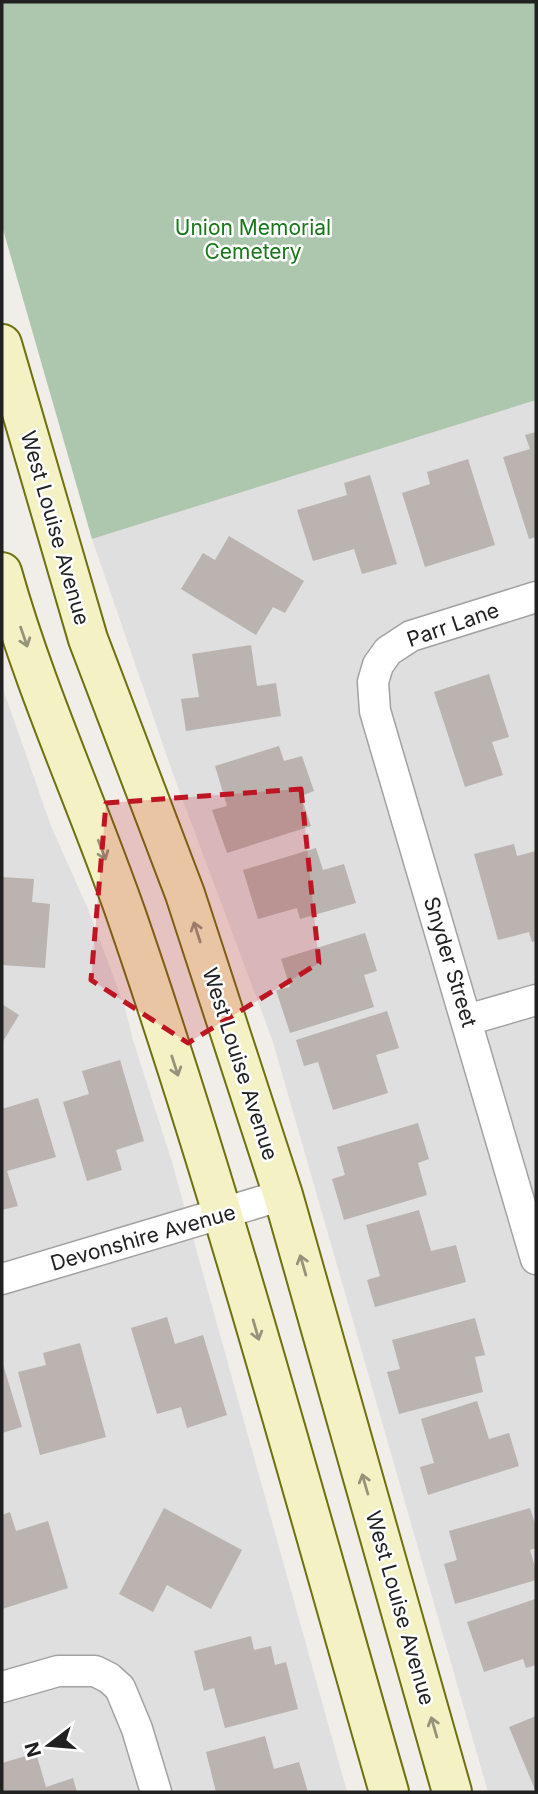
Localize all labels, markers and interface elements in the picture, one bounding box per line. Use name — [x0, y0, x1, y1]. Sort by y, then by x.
park label: Union Memorial Cemetery — [175, 215, 331, 264]
street label: West Louise Avenue — [16, 428, 95, 628]
street label: Parr Lane — [404, 597, 502, 652]
one-way arrow — [19, 625, 31, 647]
one-way arrow — [97, 839, 109, 861]
street label: Snyder Street — [419, 894, 482, 1030]
one-way arrow — [190, 921, 202, 943]
street label: West Louise Avenue — [198, 965, 283, 1163]
one-way arrow — [170, 1054, 182, 1076]
street label: Devonshire Avenue — [47, 1199, 238, 1276]
one-way arrow — [296, 1254, 309, 1277]
one-way arrow — [251, 1319, 264, 1341]
one-way arrow — [358, 1473, 371, 1496]
street label: West Louise Avenue — [361, 1508, 440, 1708]
north arrow — [14, 1710, 84, 1780]
one-way arrow — [426, 1716, 439, 1738]
text: N — [20, 1739, 46, 1760]

